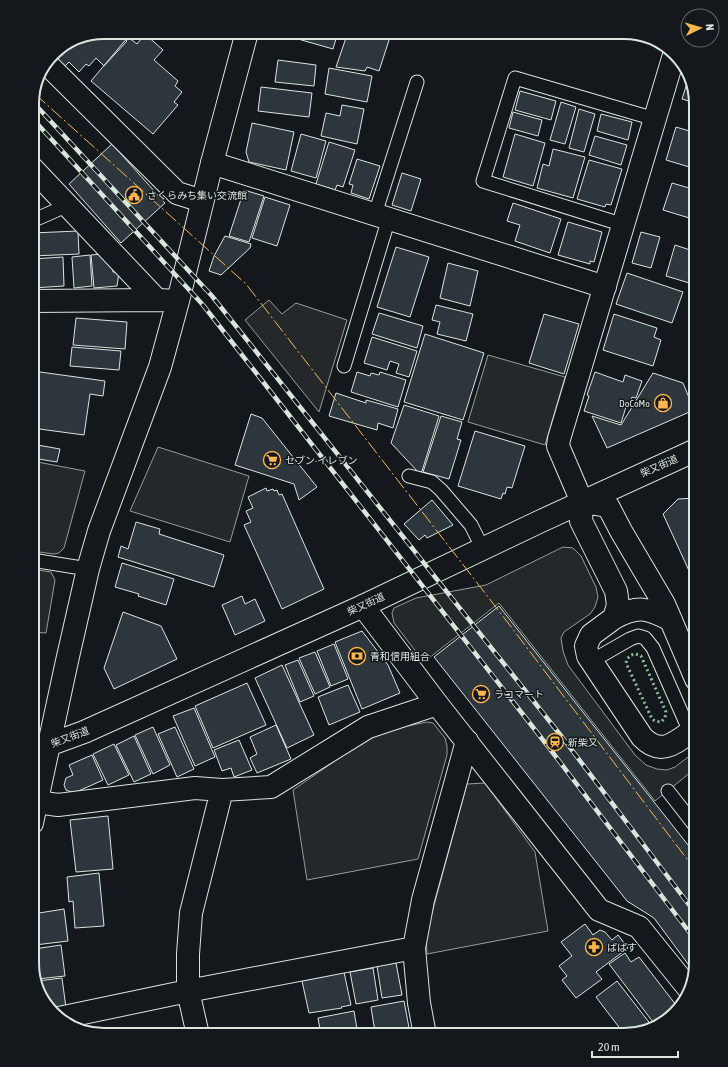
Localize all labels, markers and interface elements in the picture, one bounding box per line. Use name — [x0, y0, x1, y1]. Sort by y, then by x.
north arrow — [680, 8, 720, 48]
text: N — [704, 23, 716, 31]
public building icon: さくらみち集い交流館 — [124, 185, 144, 205]
place label: さくらみち集い交流館 — [147, 190, 247, 201]
shop icon: DoCoMo — [653, 393, 673, 413]
place label: DoCoMo — [619, 398, 650, 409]
supermarket icon: セブン-イレブン — [262, 450, 282, 470]
street label: 柴又街道 — [638, 453, 680, 479]
place label: セブン-イレブン — [285, 455, 358, 466]
street label: 柴又街道 — [346, 591, 386, 617]
bank icon: 青和信用組合 — [347, 646, 367, 666]
place label: 青和信用組合 — [370, 651, 430, 662]
supermarket icon: ラコマート — [471, 684, 491, 704]
place label: ラコマート — [494, 689, 544, 700]
street label: 柴又街道 — [49, 725, 91, 749]
station icon: 新柴又 — [545, 732, 565, 752]
place label: 新柴又 — [568, 737, 598, 748]
pharmacy icon: ぱぱす — [584, 937, 604, 957]
place label: ぱぱす — [607, 942, 637, 953]
scale bar — [592, 1033, 678, 1059]
text: 20 m — [598, 1040, 620, 1054]

